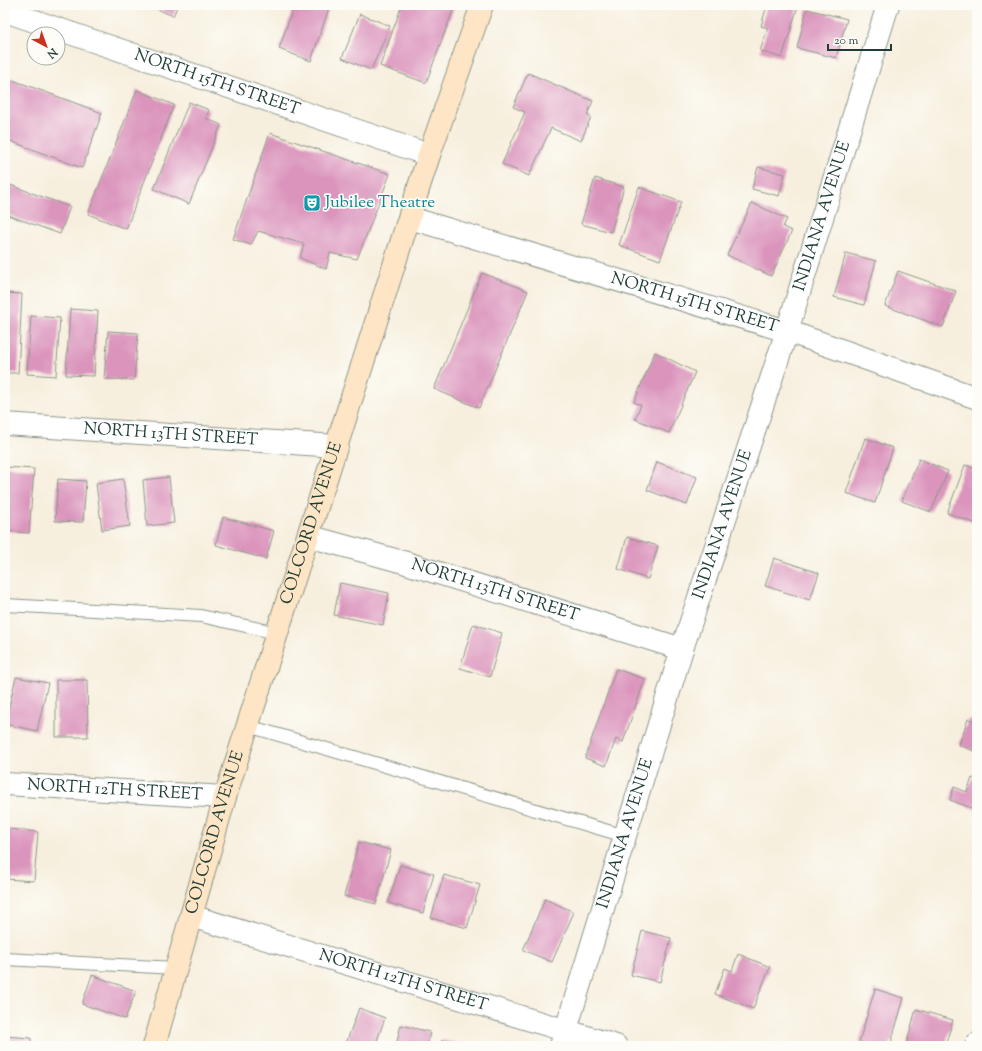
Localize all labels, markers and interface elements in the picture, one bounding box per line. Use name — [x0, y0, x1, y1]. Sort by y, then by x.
north arrow — [26, 26, 66, 66]
scale bar — [828, 26, 891, 52]
text: 20 m — [834, 32, 859, 50]
text: N — [43, 43, 61, 62]
street label: NORTH 15TH STREET — [131, 44, 303, 122]
street label: INDIANA AVENUE — [788, 138, 857, 294]
place label: Jubilee Theatre — [324, 191, 435, 215]
theatre icon: Jubilee Theatre — [302, 193, 322, 213]
street label: NORTH 15TH STREET — [608, 267, 781, 340]
street label: NORTH 13TH STREET — [83, 417, 259, 453]
street label: COLCORD AVENUE — [275, 439, 349, 608]
street label: INDIANA AVENUE — [687, 447, 759, 602]
street label: NORTH 13TH STREET — [408, 553, 582, 628]
street label: COLCORD AVENUE — [180, 748, 251, 917]
street label: INDIANA AVENUE — [592, 756, 660, 912]
street label: NORTH 12TH STREET — [26, 773, 203, 808]
street label: NORTH 12TH STREET — [316, 944, 491, 1018]

